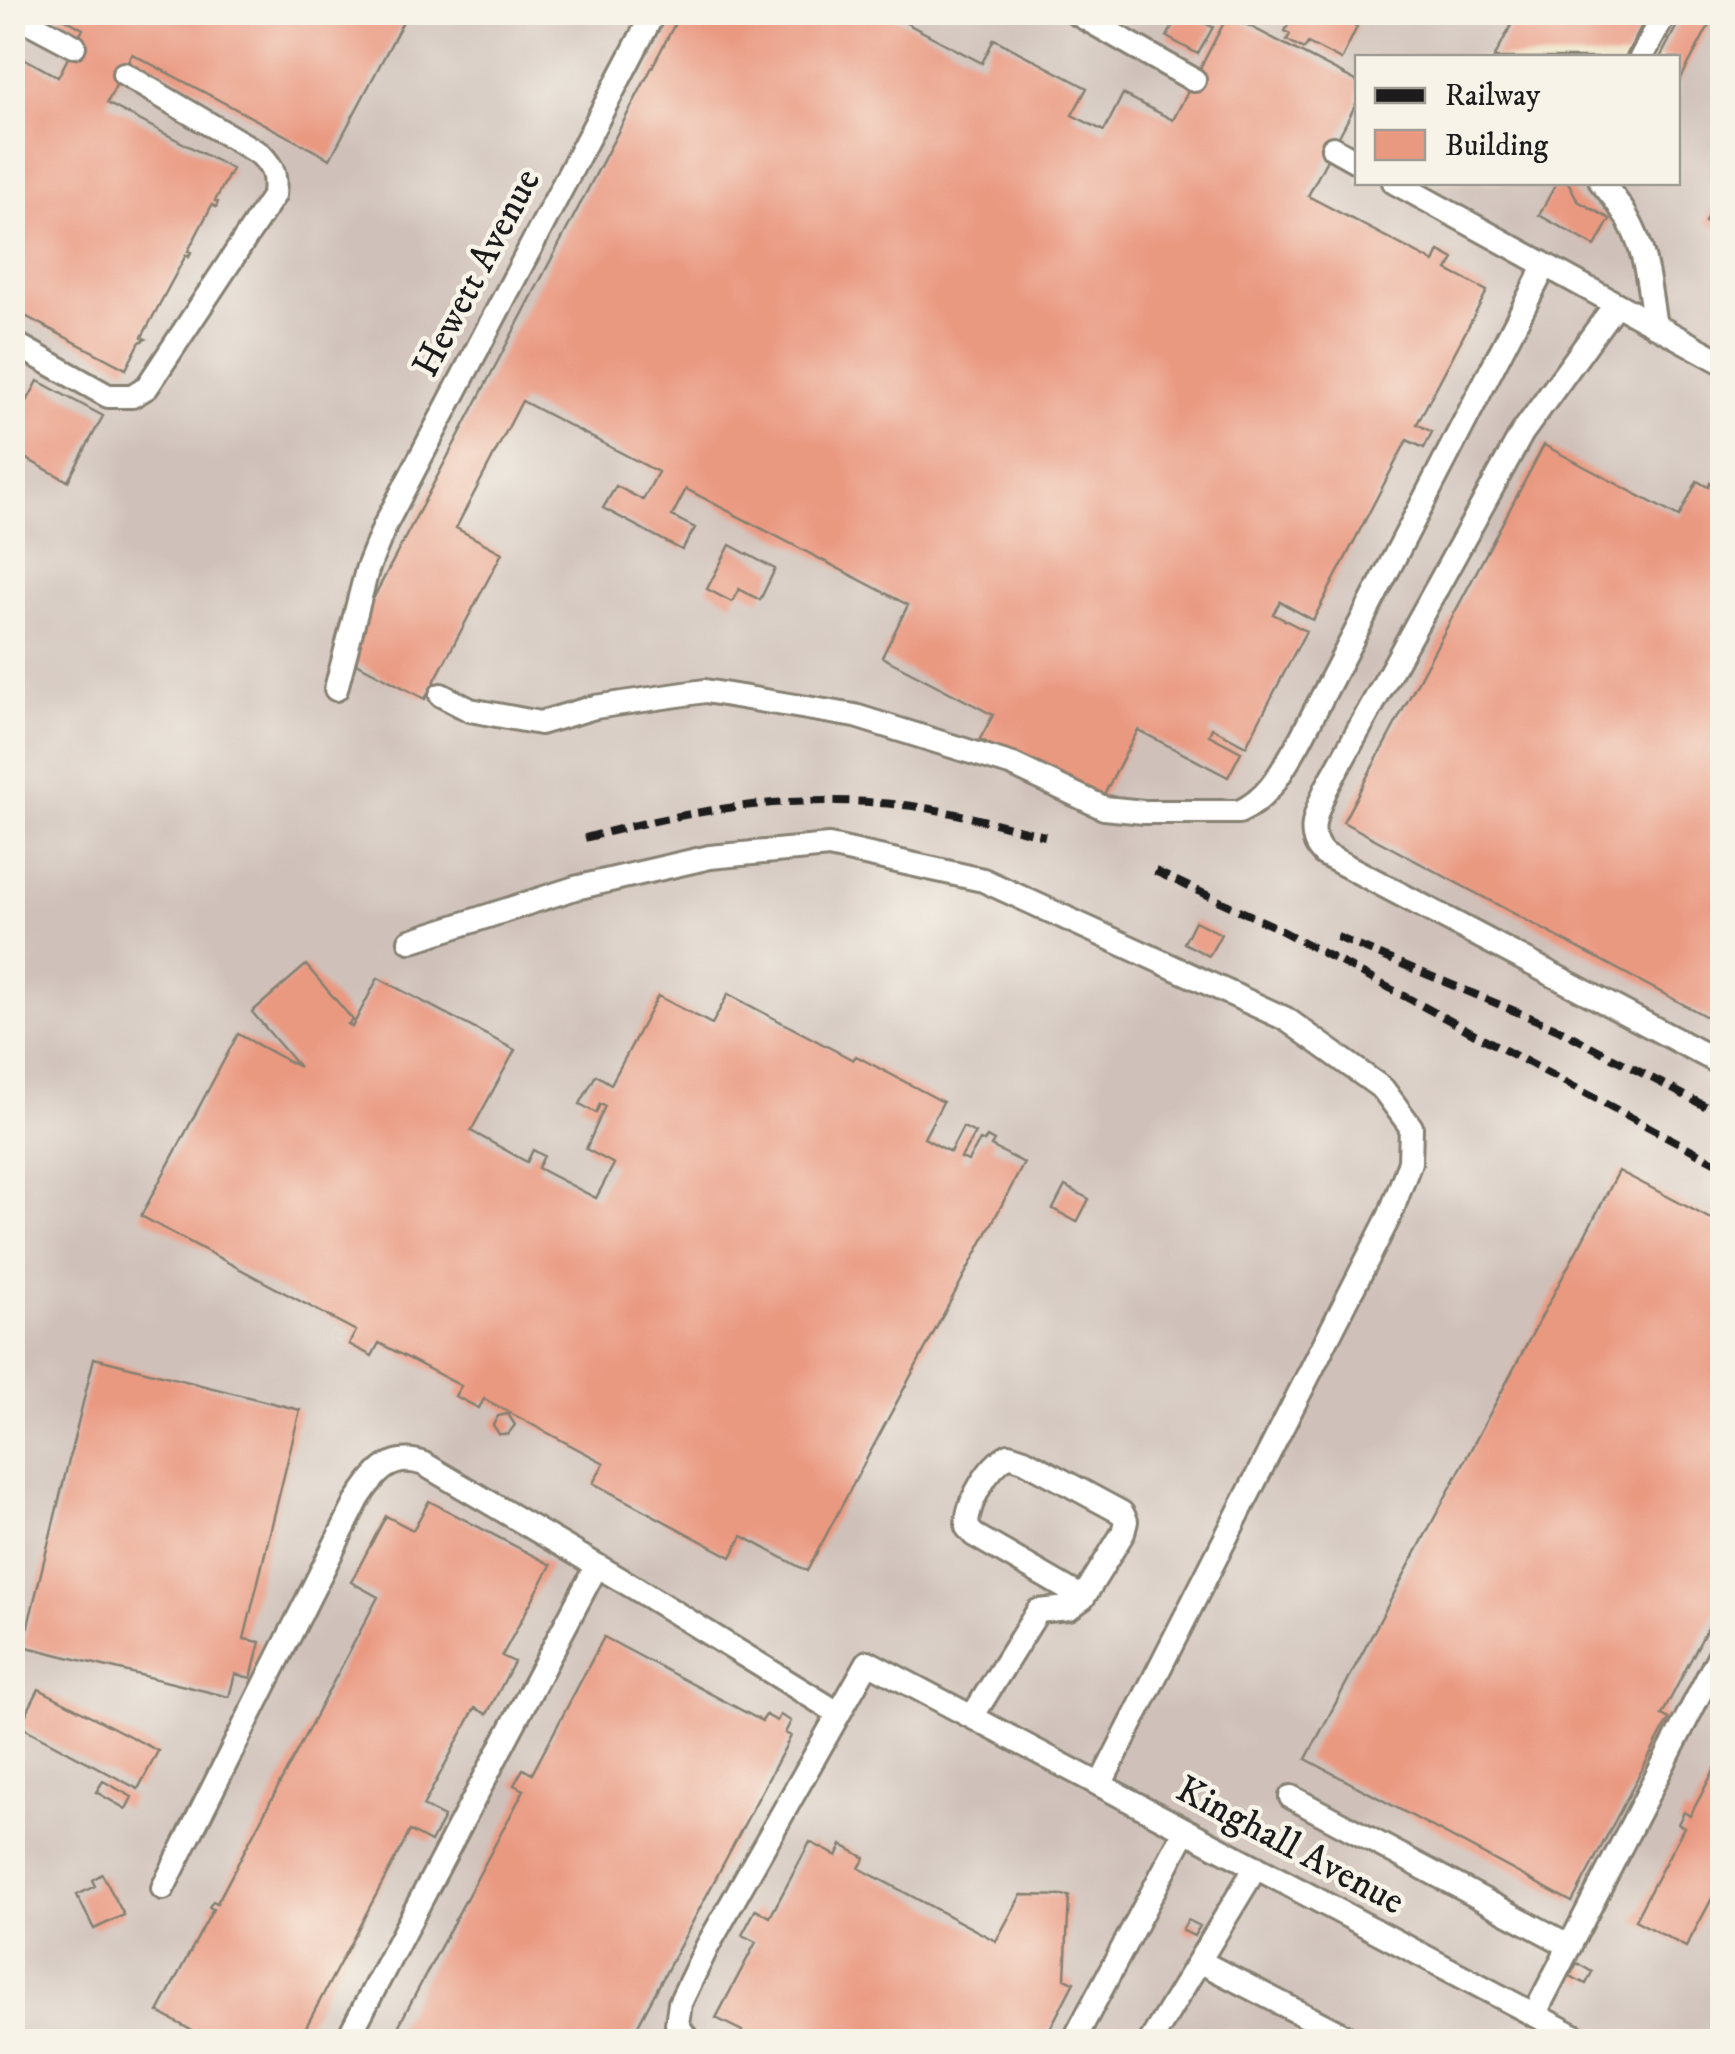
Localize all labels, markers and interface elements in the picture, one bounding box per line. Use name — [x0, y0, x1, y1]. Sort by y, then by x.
legend — [1355, 55, 1680, 185]
text: Railway — [1445, 78, 1541, 115]
text: Building — [1445, 128, 1549, 165]
street label: Hewett Avenue — [402, 161, 552, 385]
street label: Kinghall Avenue — [1168, 1766, 1412, 1926]

